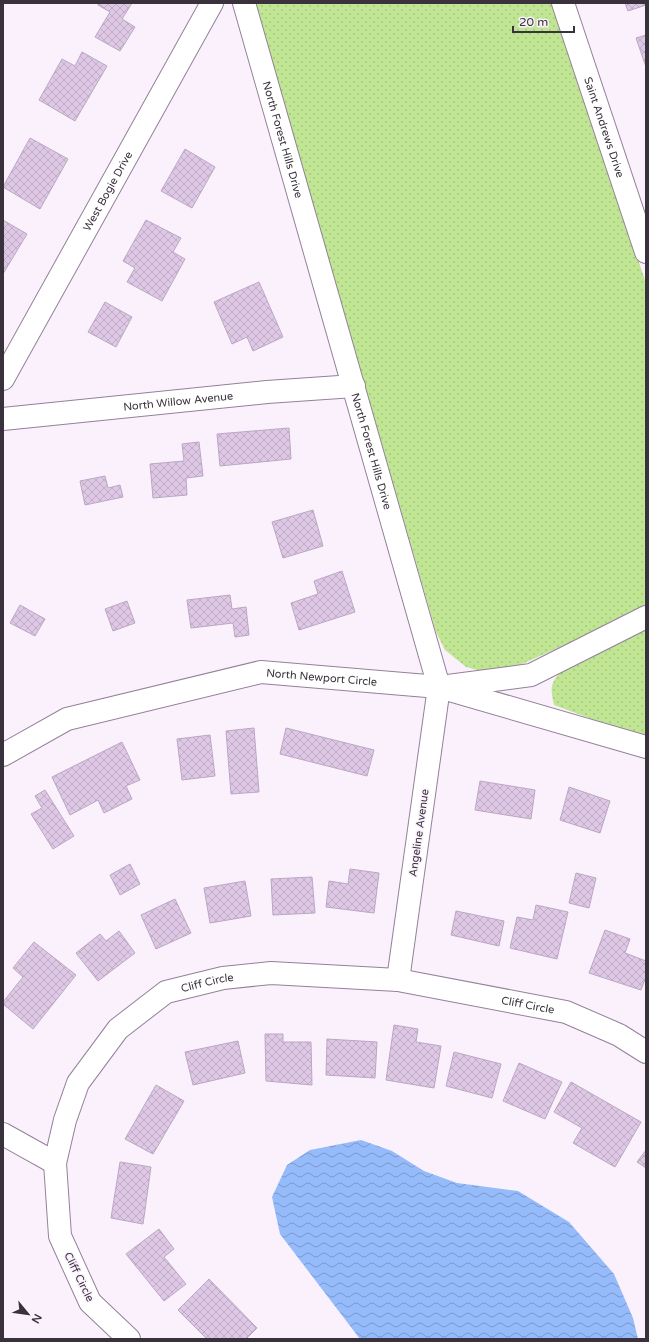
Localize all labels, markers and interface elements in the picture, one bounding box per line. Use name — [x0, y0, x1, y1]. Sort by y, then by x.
scale bar — [513, 8, 574, 34]
text: 20 m — [519, 15, 548, 29]
street label: Saint Andrews Drive — [582, 75, 627, 179]
street label: North Forest Hills Drive — [260, 80, 306, 199]
street label: West Bogie Drive — [80, 149, 135, 233]
street label: North Willow Avenue — [123, 389, 234, 413]
street label: North Forest Hills Drive — [349, 391, 395, 511]
street label: North Newport Circle — [266, 666, 378, 688]
street label: Angeline Avenue — [406, 788, 432, 878]
street label: Cliff Circle — [179, 970, 234, 995]
street label: Cliff Circle — [500, 993, 556, 1016]
street label: Cliff Circle — [61, 1250, 97, 1304]
north arrow — [8, 1294, 48, 1334]
text: N — [28, 1312, 44, 1326]

